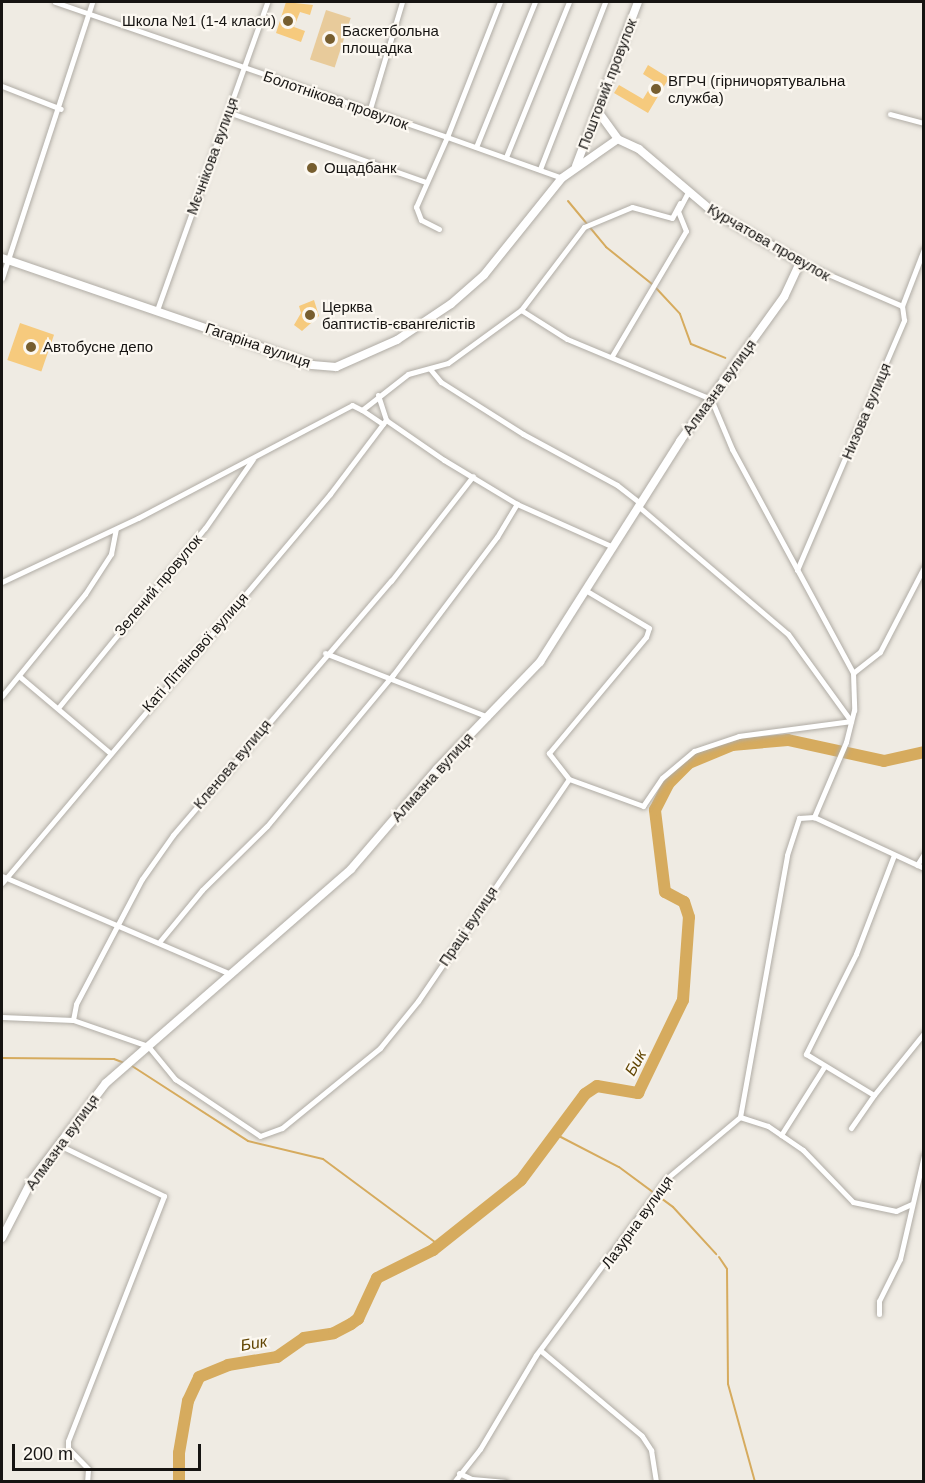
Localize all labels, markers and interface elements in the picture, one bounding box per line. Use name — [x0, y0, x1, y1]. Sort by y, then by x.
place label: Школа №1 (1-4 класи) — [122, 12, 276, 30]
marker: Школа №1 (1-4 класи) — [281, 14, 295, 28]
street label: Поштовий провулок — [574, 16, 640, 152]
place label: Баскетбольна площадка — [342, 21, 439, 56]
marker: Баскетбольна площадка — [323, 32, 337, 46]
street label: Болотнікова провулок — [261, 67, 411, 133]
place label: ВГРЧ (гірничорятувальна служба) — [668, 71, 845, 106]
marker: ВГРЧ (гірничорятувальна служба) — [649, 82, 663, 96]
street label: Мєчнікова вулиця — [182, 95, 242, 217]
place label: Ощадбанк — [324, 159, 397, 177]
marker: Ощадбанк — [305, 161, 319, 175]
street label: Курчатова провулок — [704, 200, 834, 284]
place label: Церква баптистів-євангелістів — [322, 297, 475, 332]
marker: Церква баптистів-євангелістів — [303, 308, 317, 322]
street label: Гагаріна вулиця — [203, 319, 313, 371]
street label: Алмазна вулиця — [678, 336, 760, 438]
place label: Автобусне депо — [43, 338, 153, 356]
marker: Автобусне депо — [24, 340, 38, 354]
street label: Низова вулиця — [838, 360, 894, 462]
street label: Зелений провулок — [110, 531, 206, 639]
street label: Каті Літвінової вулиця — [138, 589, 252, 715]
street label: Кленова вулиця — [189, 716, 275, 812]
street label: Алмазна вулиця — [387, 729, 477, 825]
street label: Праці вулиця — [435, 883, 501, 969]
water label: Бик — [621, 1047, 651, 1079]
street label: Алмазна вулиця — [21, 1091, 103, 1193]
street label: Лазурна вулиця — [597, 1172, 677, 1272]
water label: Бик — [239, 1332, 269, 1356]
scale bar — [15, 1432, 204, 1470]
text: 200 m — [23, 1444, 73, 1464]

